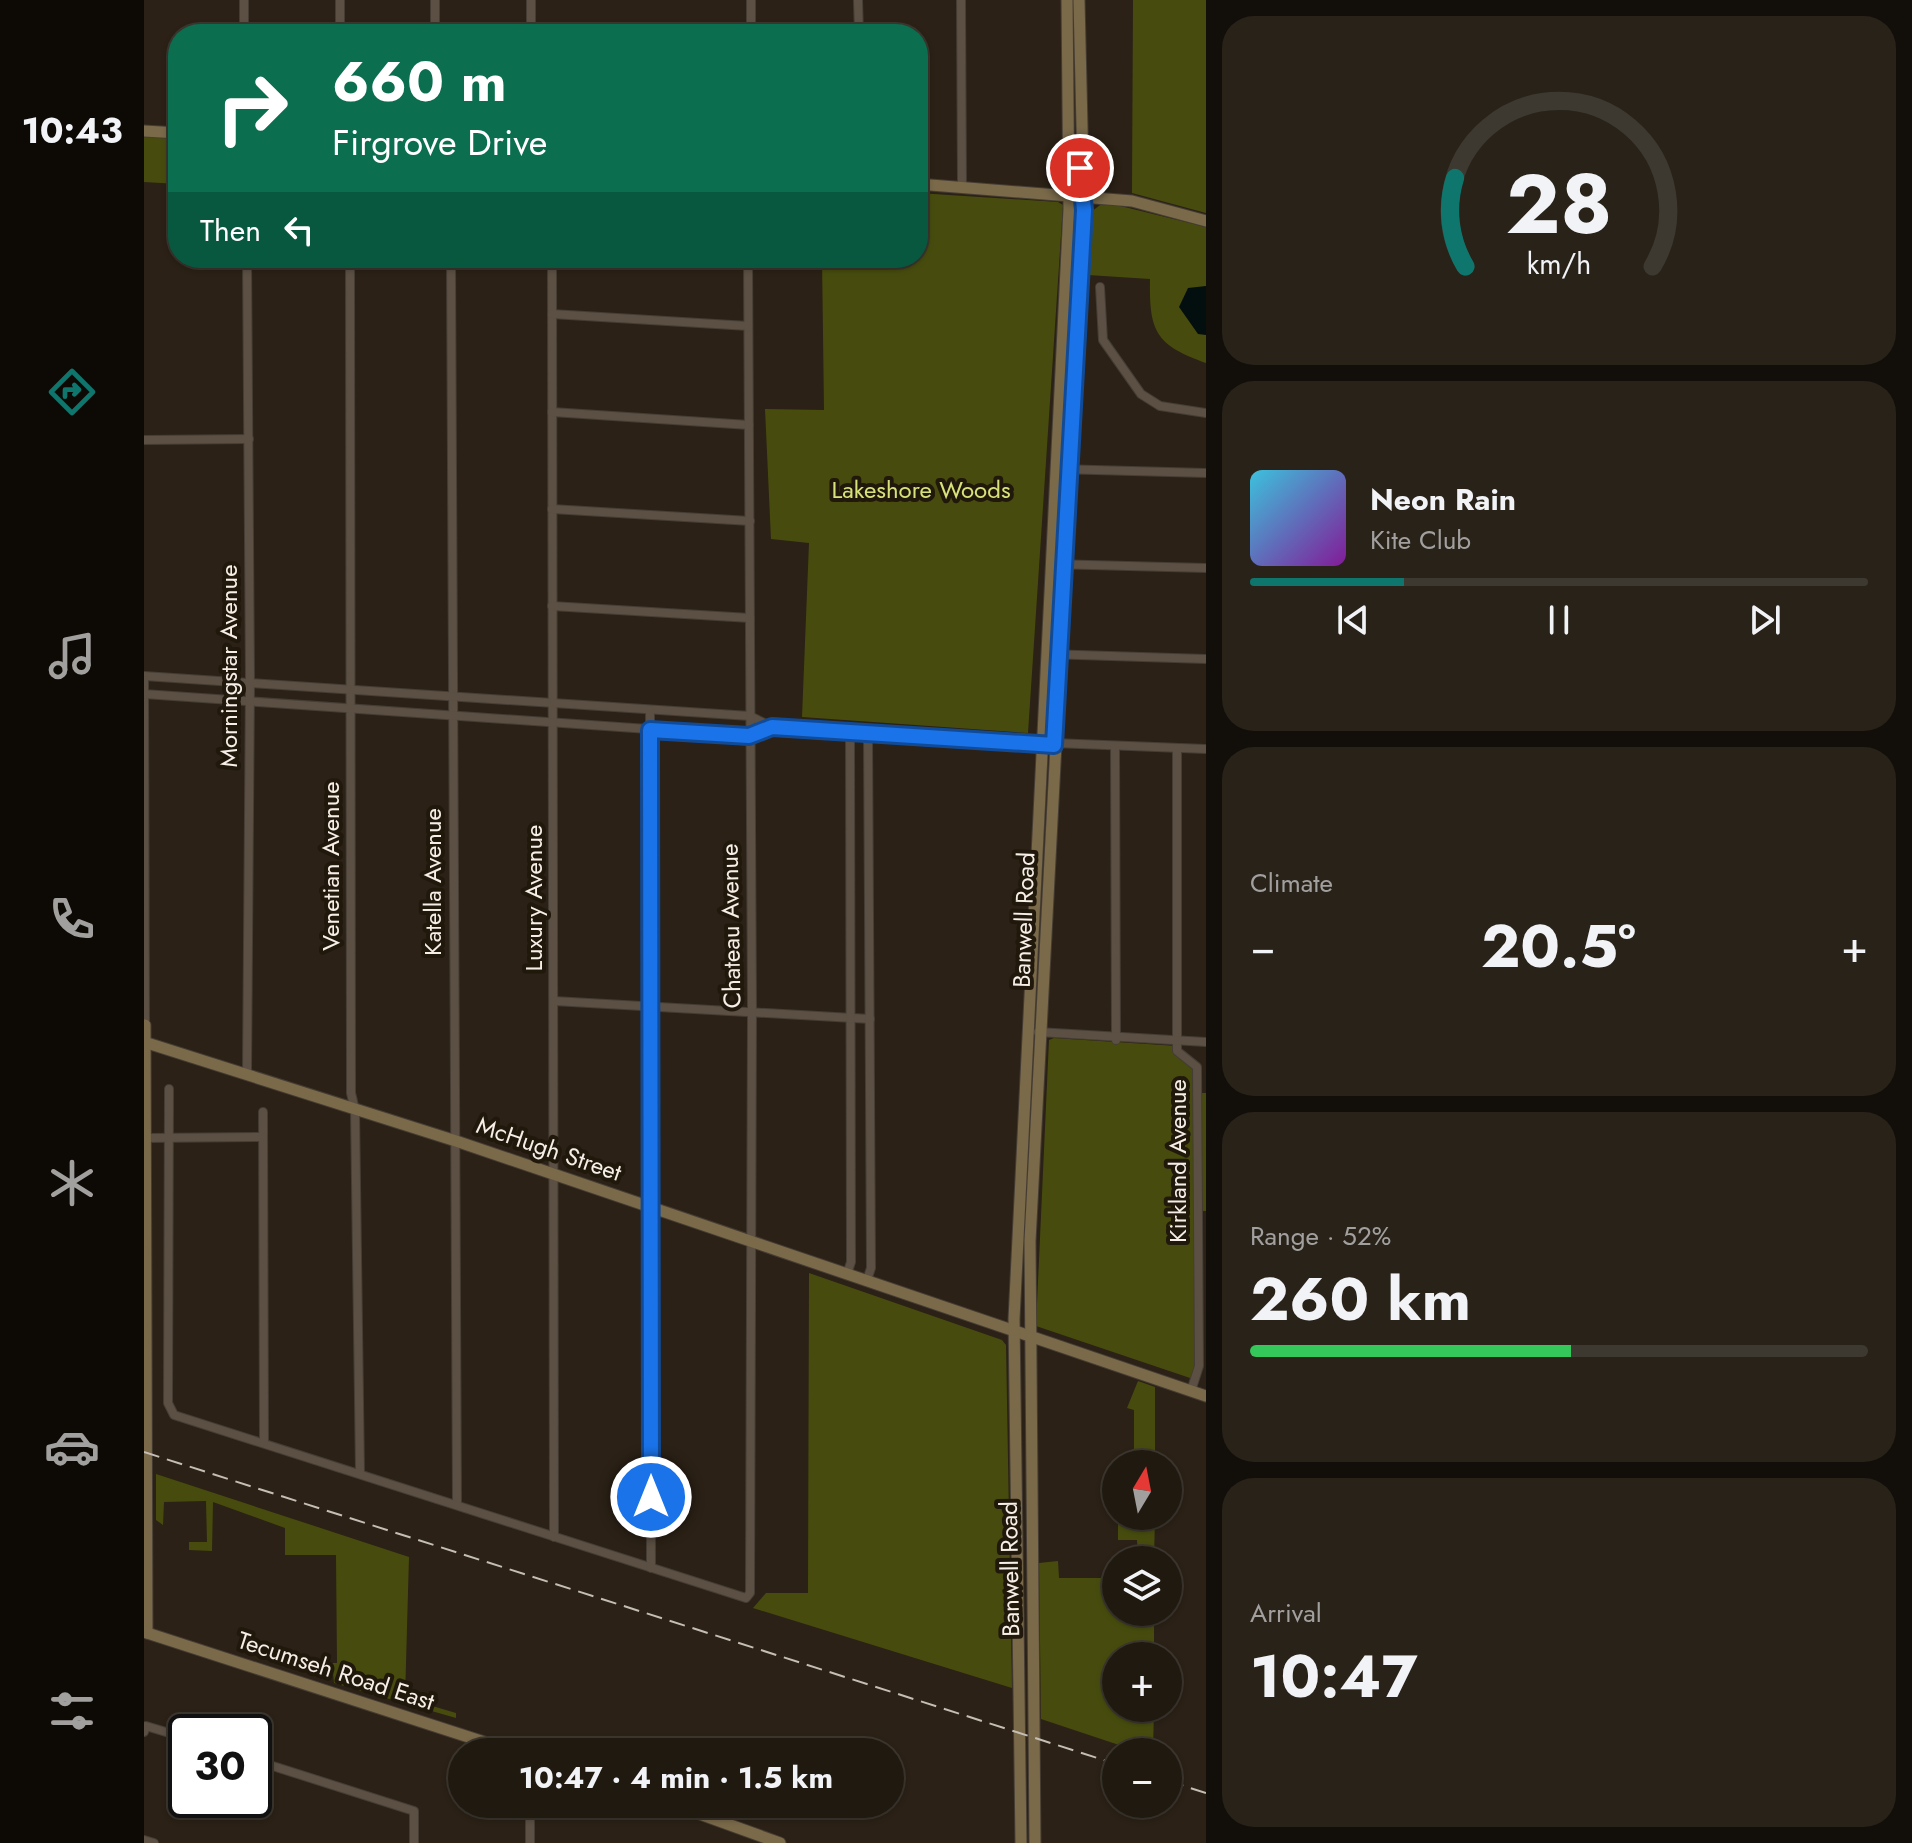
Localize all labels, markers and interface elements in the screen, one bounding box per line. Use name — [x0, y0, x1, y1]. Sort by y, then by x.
text: 660 m — [332, 41, 507, 122]
icon: right — [200, 56, 304, 160]
text: 10:43 — [21, 104, 123, 156]
text: Firgrove Drive — [332, 116, 547, 168]
pin — [1046, 134, 1114, 202]
text: 28 — [1506, 143, 1612, 263]
icon: arrive — [1058, 146, 1102, 190]
icon: left — [277, 208, 321, 252]
text: Then — [200, 209, 261, 252]
text: km/h — [1527, 243, 1591, 285]
icon: directions — [44, 364, 100, 420]
park label: Lakeshore Woods — [831, 472, 1011, 507]
text: Neon Rain — [1370, 478, 1516, 521]
text: Kite Club — [1370, 521, 1471, 559]
street label: Morningstar Avenue — [211, 564, 246, 768]
icon: previous — [1331, 598, 1375, 642]
icon: pause — [1537, 598, 1581, 642]
icon: next — [1743, 598, 1787, 642]
icon: music — [44, 628, 100, 684]
street label: Venetian Avenue — [313, 781, 348, 951]
street label: Katella Avenue — [415, 808, 450, 956]
street label: Luxury Avenue — [516, 825, 551, 971]
street label: Chateau Avenue — [712, 843, 749, 1009]
street label: Banwell Road — [1004, 852, 1043, 988]
text: Climate — [1250, 864, 1333, 902]
icon: phone — [44, 891, 100, 947]
text: 20.5° — [1481, 903, 1636, 990]
text: − — [1250, 915, 1276, 979]
text: + — [1841, 915, 1868, 979]
street label: Kirkland Avenue — [1160, 1079, 1195, 1243]
street label: McHugh Street — [472, 1107, 627, 1190]
icon: climate — [44, 1155, 100, 1211]
text: Range · 52% — [1250, 1217, 1391, 1255]
text: 260 km — [1250, 1256, 1471, 1343]
icon: car — [44, 1419, 100, 1475]
north arrow — [1102, 1450, 1182, 1530]
map controls — [1102, 1450, 1182, 1818]
position arrow — [609, 1455, 693, 1539]
street label: Banwell Road — [991, 1501, 1028, 1637]
button: layers — [1102, 1546, 1182, 1626]
text: Arrival — [1250, 1594, 1322, 1632]
street label: Tecumseh Road East — [233, 1622, 439, 1719]
text: 10:47 — [1250, 1633, 1418, 1720]
button: + — [1102, 1642, 1182, 1722]
icon: filters — [44, 1683, 100, 1739]
speed limit sign: 30 — [168, 1714, 272, 1818]
button: − — [1102, 1738, 1182, 1818]
text: 10:47 · 4 min · 1.5 km — [519, 1756, 833, 1799]

